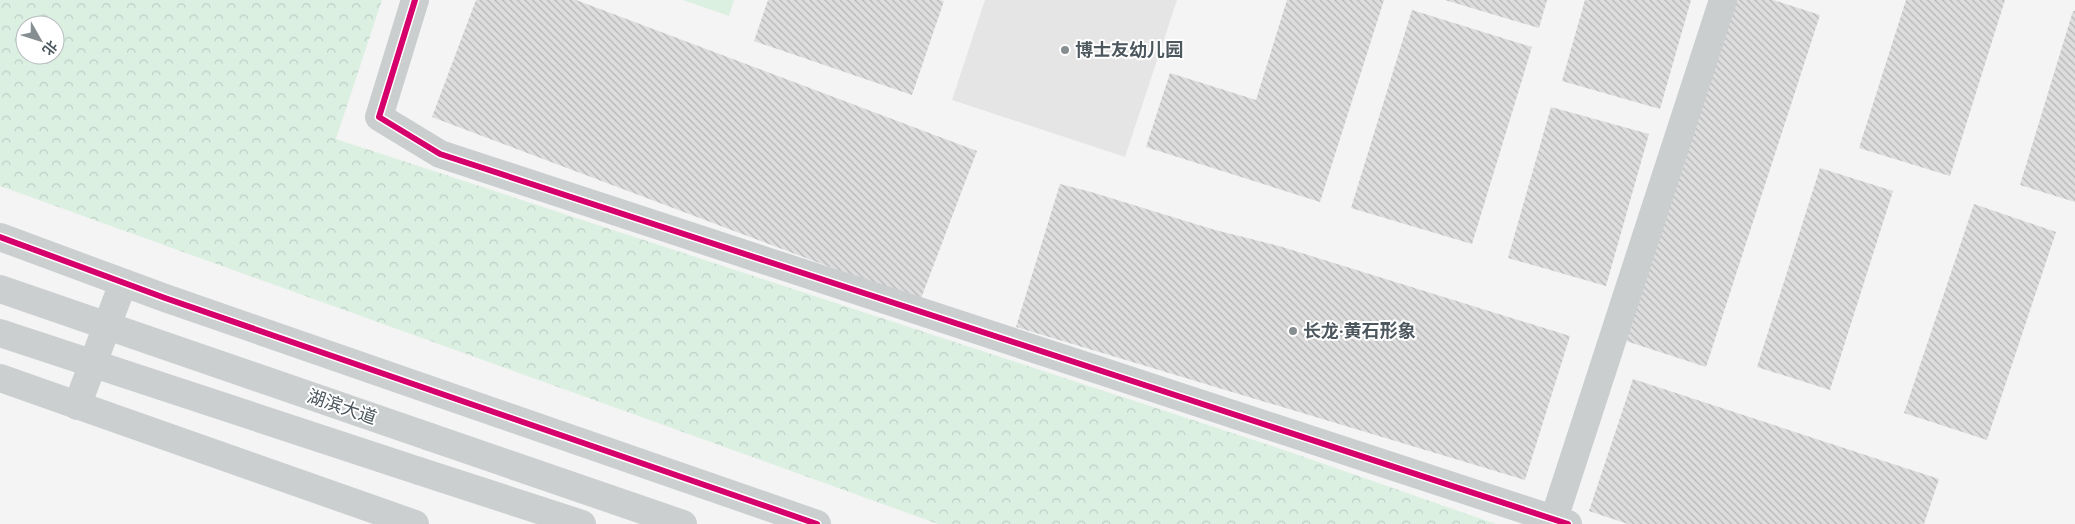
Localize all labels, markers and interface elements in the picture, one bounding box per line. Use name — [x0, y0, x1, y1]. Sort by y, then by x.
north arrow — [15, 15, 65, 65]
text: 北 — [39, 37, 62, 59]
place label: 博士友幼儿园 — [1075, 38, 1183, 62]
marker: 博士友幼儿园 — [1059, 44, 1071, 56]
place label: 长龙·黄石形象 — [1303, 319, 1416, 343]
marker: 长龙·黄石形象 — [1287, 325, 1299, 337]
street label: 湖滨大道 — [304, 384, 380, 430]

